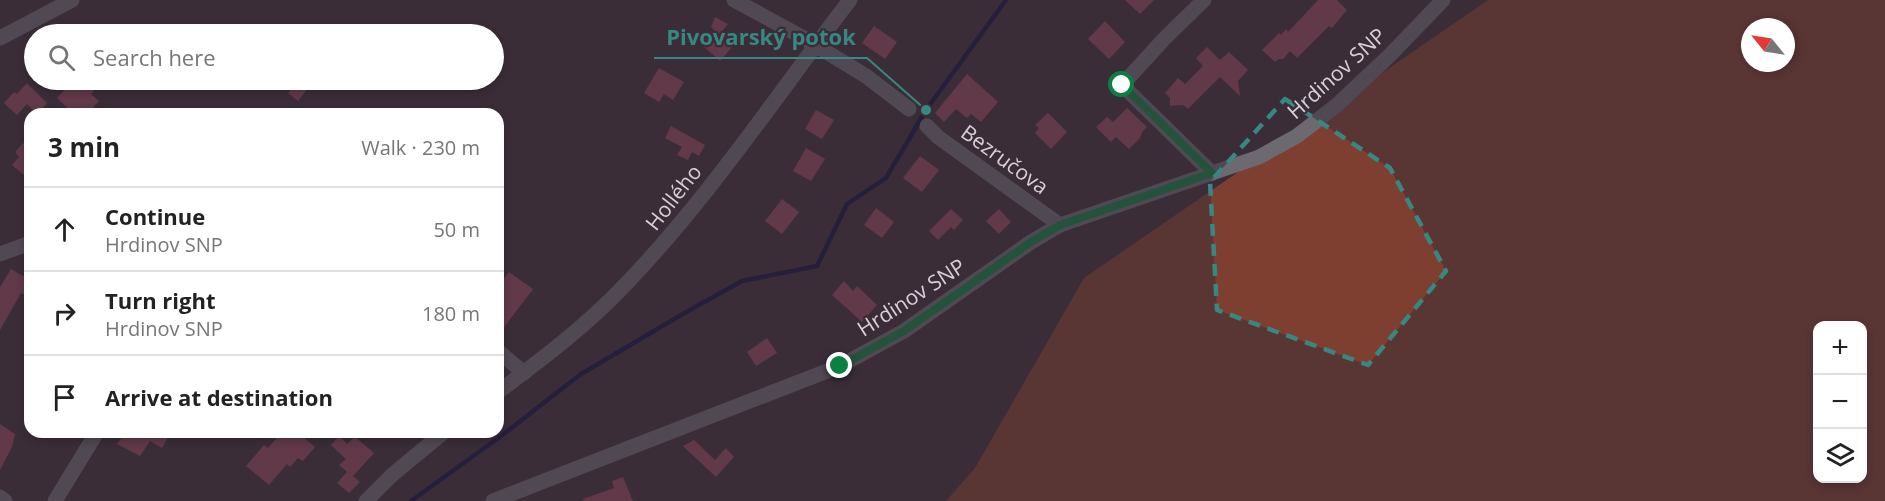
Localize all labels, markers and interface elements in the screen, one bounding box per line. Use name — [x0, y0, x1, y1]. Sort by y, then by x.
callout: Pivovarský potok — [654, 18, 867, 58]
north arrow — [1741, 18, 1795, 72]
text: Pivovarský potok — [666, 21, 856, 51]
street label: Hrdinov SNP — [1281, 21, 1391, 125]
search box — [24, 24, 504, 90]
icon: search — [45, 41, 78, 74]
text: Search here — [93, 42, 216, 72]
route start — [1108, 71, 1134, 97]
street label: Bezručova — [956, 118, 1054, 200]
text: 3 min — [48, 129, 120, 165]
text: Walk · 230 m — [361, 134, 480, 161]
street label: Hollého — [639, 158, 707, 236]
text: Continue — [105, 201, 205, 231]
icon: ahead — [48, 213, 81, 246]
text: 50 m — [433, 216, 480, 243]
text: Hrdinov SNP — [105, 231, 223, 258]
street label: Hrdinov SNP — [852, 252, 970, 342]
text: Turn right — [105, 285, 216, 315]
icon: right — [48, 297, 81, 330]
text: 180 m — [422, 300, 480, 327]
text: Hrdinov SNP — [105, 315, 223, 342]
map controls — [1813, 321, 1867, 483]
button: + — [1813, 321, 1867, 375]
route end — [826, 352, 852, 378]
button: − — [1813, 375, 1867, 429]
icon: arrive — [48, 381, 81, 414]
text: Arrive at destination — [105, 382, 333, 412]
button: layers — [1813, 429, 1867, 483]

